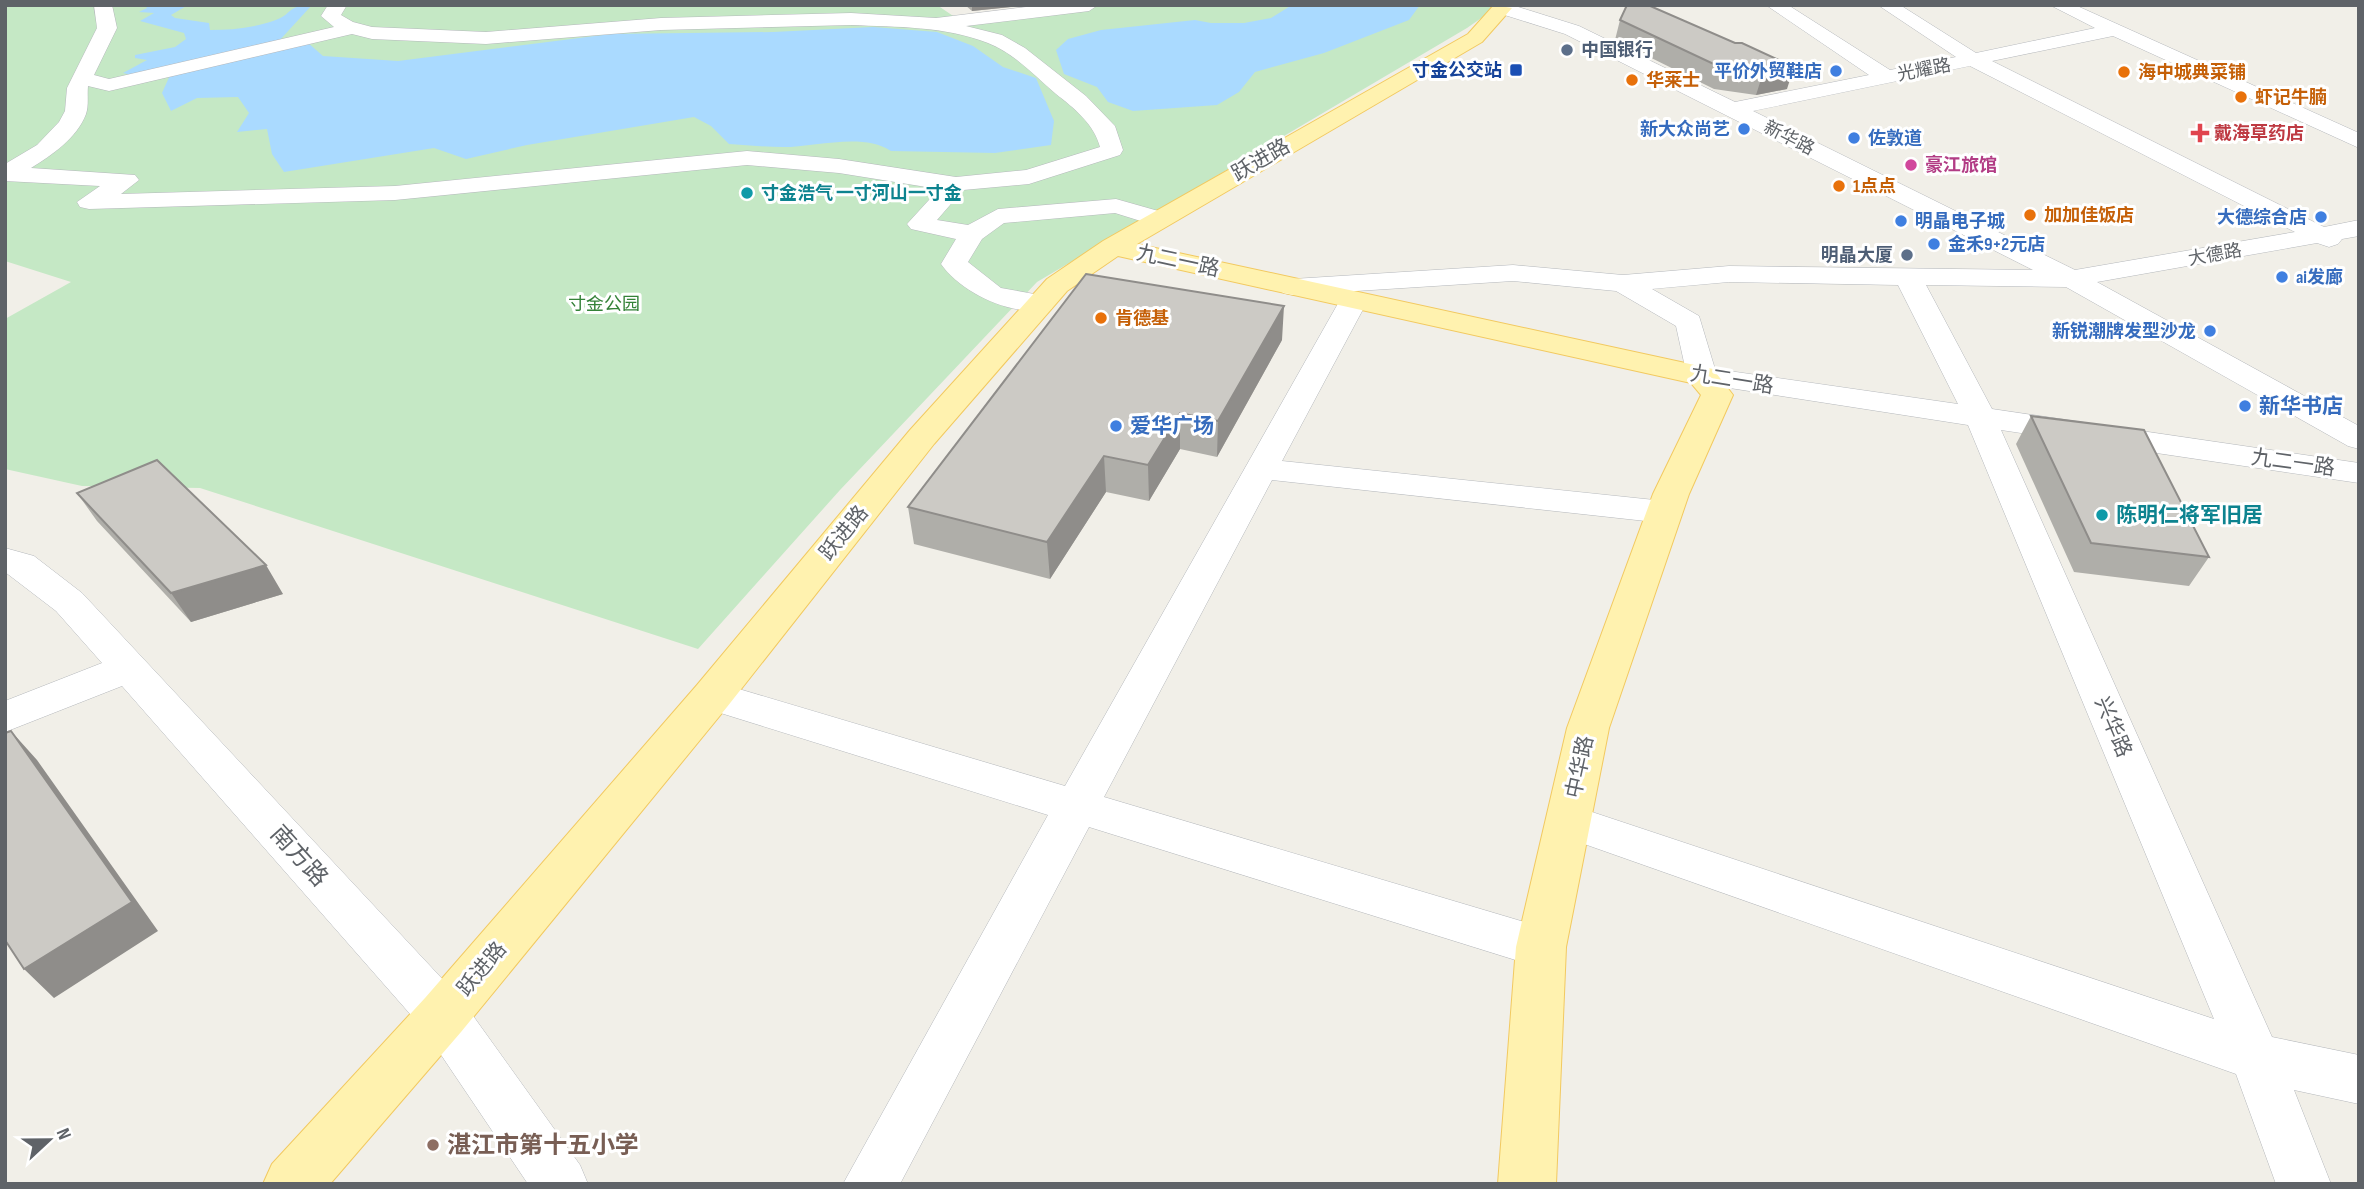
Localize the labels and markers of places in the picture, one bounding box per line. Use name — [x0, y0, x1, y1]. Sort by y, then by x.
place label: 中国银行 — [1581, 39, 1653, 61]
marker: 中国银行 — [1559, 42, 1575, 58]
place label: 寸金公交站 — [1412, 60, 1502, 81]
place label: 平价外贸鞋店 — [1714, 61, 1822, 82]
marker: 寸金公交站 — [1508, 62, 1524, 78]
place label: 海中城典菜铺 — [2138, 62, 2246, 83]
marker: 平价外贸鞋店 — [1828, 63, 1844, 79]
marker: 海中城典菜铺 — [2116, 64, 2132, 80]
place label: 华莱士 — [1646, 70, 1700, 91]
marker: 华莱士 — [1624, 72, 1640, 88]
place label: 虾记牛腩 — [2255, 87, 2327, 108]
marker: 虾记牛腩 — [2233, 89, 2249, 105]
place label: 新大众尚艺 — [1640, 119, 1730, 140]
marker: 新大众尚艺 — [1736, 121, 1752, 137]
place label: 戴海草药店 — [2214, 123, 2304, 144]
marker: 戴海草药店 — [2192, 125, 2208, 141]
place label: 佐敦道 — [1868, 128, 1922, 149]
marker: 佐敦道 — [1846, 130, 1862, 146]
place label: 豪江旅馆 — [1925, 154, 1997, 176]
marker: 豪江旅馆 — [1903, 157, 1919, 173]
place label: 1点点 — [1853, 176, 1896, 197]
marker: 1点点 — [1831, 178, 1847, 194]
place label: 寸金浩气 一寸河山一寸金 — [761, 183, 962, 204]
marker: 寸金浩气 一寸河山一寸金 — [739, 185, 755, 201]
place label: 加加佳饭店 — [2044, 205, 2134, 226]
marker: 加加佳饭店 — [2022, 207, 2038, 223]
place label: 大德综合店 — [2217, 207, 2307, 228]
marker: 大德综合店 — [2313, 209, 2329, 225]
place label: 明晶电子城 — [1915, 211, 2005, 232]
marker: 明晶电子城 — [1893, 213, 1909, 229]
place label: 金禾9+2元店 — [1948, 234, 2045, 255]
marker: 金禾9+2元店 — [1926, 236, 1942, 252]
place label: 明晶大厦 — [1821, 245, 1893, 266]
marker: 明晶大厦 — [1899, 247, 1915, 263]
place label: ai发廊 — [2296, 267, 2343, 288]
marker: ai发廊 — [2274, 269, 2290, 285]
place label: 肯德基 — [1115, 308, 1169, 329]
marker: 肯德基 — [1093, 310, 1109, 326]
place label: 新锐潮牌发型沙龙 — [2052, 321, 2196, 342]
marker: 新锐潮牌发型沙龙 — [2202, 323, 2218, 339]
place label: 新华书店 — [2259, 394, 2343, 419]
marker: 新华书店 — [2237, 398, 2253, 414]
place label: 爱华广场 — [1130, 414, 1214, 439]
marker: 爱华广场 — [1108, 418, 1124, 434]
place label: 陈明仁将军旧居 — [2116, 503, 2263, 528]
marker: 陈明仁将军旧居 — [2094, 507, 2110, 523]
place label: 湛江市第十五小学 — [447, 1131, 639, 1160]
marker: 湛江市第十五小学 — [425, 1137, 441, 1153]

